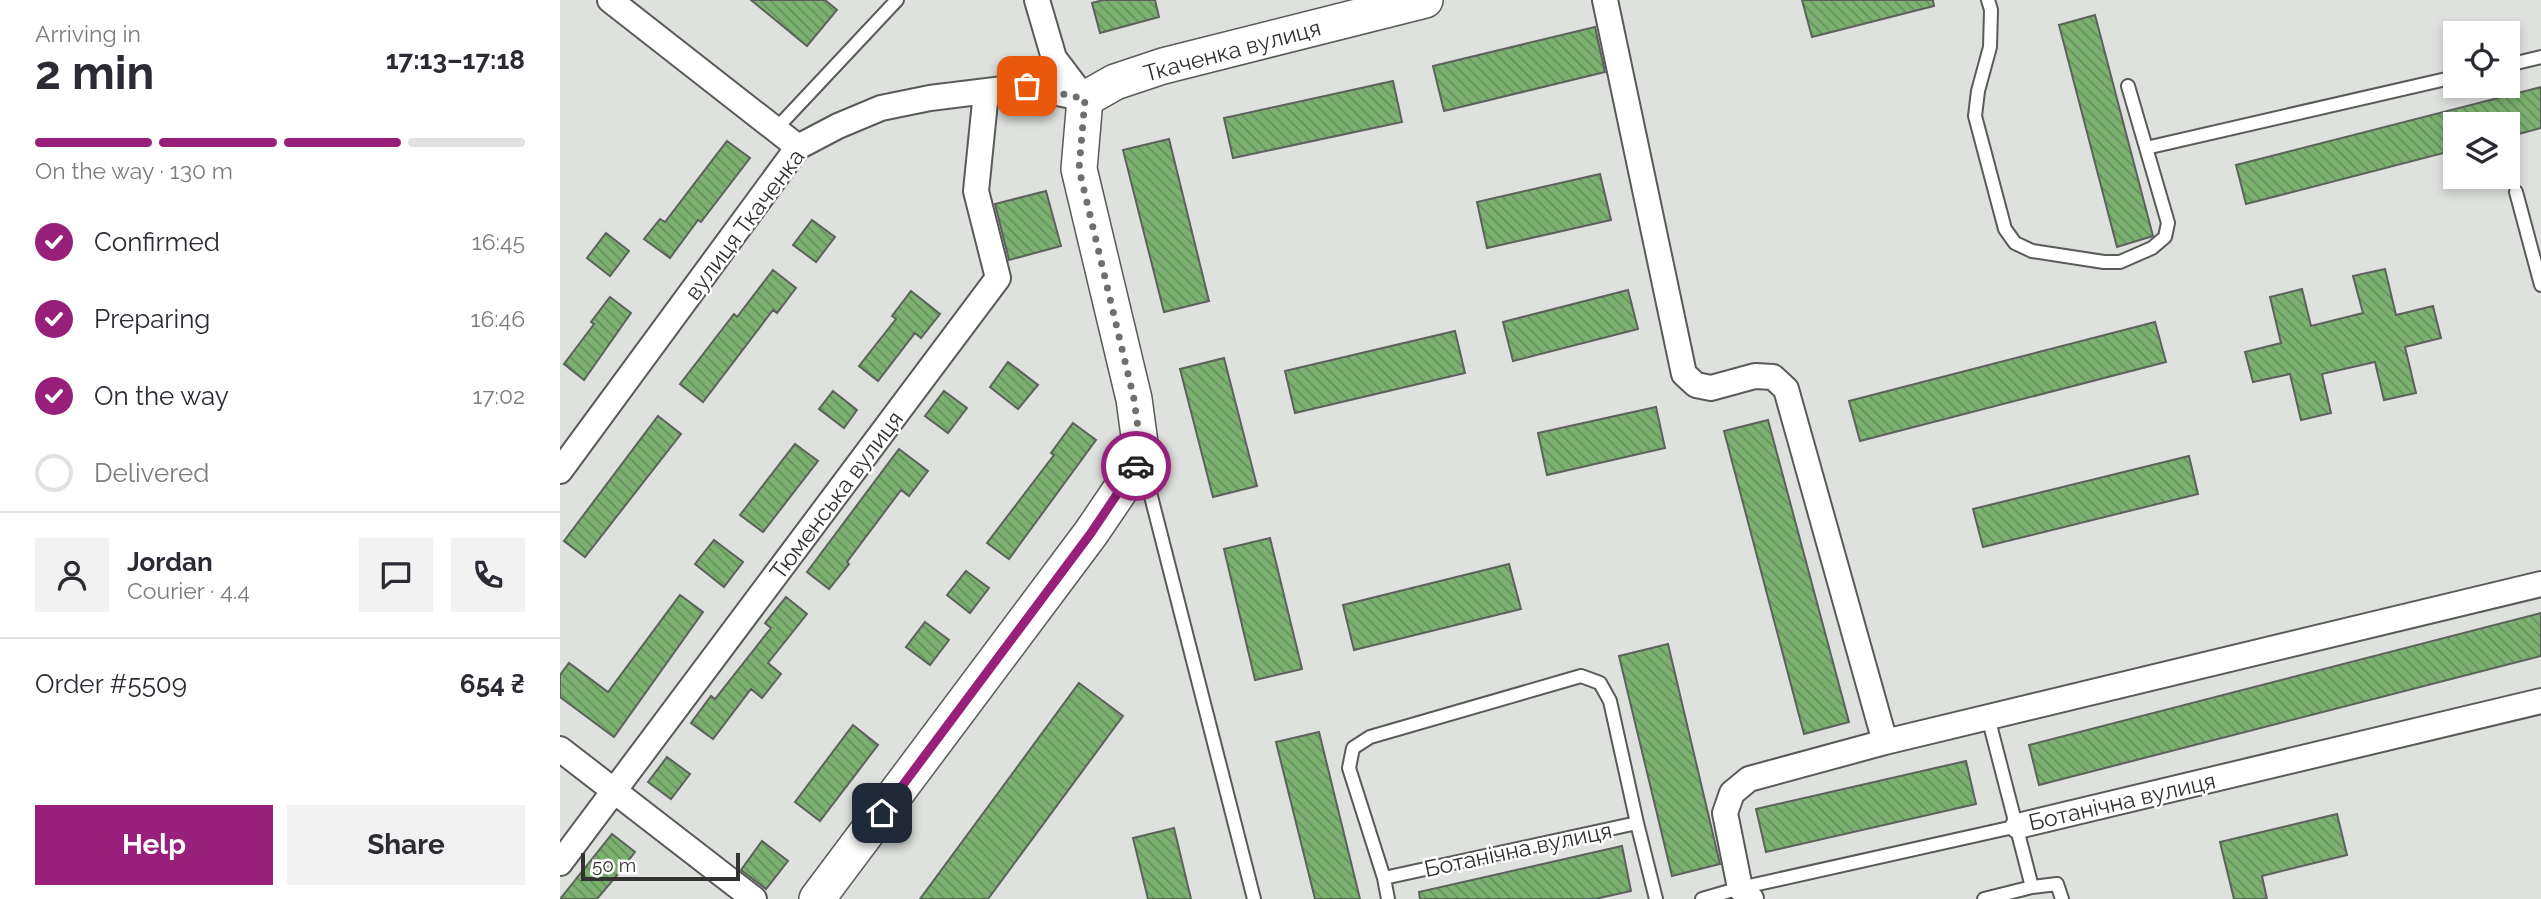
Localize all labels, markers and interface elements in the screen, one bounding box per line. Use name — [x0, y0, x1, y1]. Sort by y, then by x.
street label: Ткаченка вулиця — [1140, 13, 1324, 87]
text: Arriving in — [35, 20, 141, 47]
map controls — [2443, 21, 2520, 189]
button: locate — [2443, 21, 2520, 98]
text: 17:13–17:18 — [386, 45, 525, 75]
text: 2 min — [35, 46, 154, 100]
pin — [997, 56, 1057, 116]
icon: bag — [1008, 67, 1046, 105]
button: layers — [2443, 112, 2520, 189]
street label: вулиця Ткаченка — [679, 143, 809, 305]
text: On the way · 130 m — [35, 157, 233, 184]
icon: check — [35, 223, 73, 261]
text: Confirmed — [94, 227, 220, 257]
text: 16:45 — [472, 228, 525, 255]
icon: check — [35, 300, 73, 338]
text: Preparing — [94, 304, 210, 334]
text: 16:46 — [471, 305, 525, 332]
icon: check — [35, 377, 73, 415]
text: On the way — [94, 381, 229, 411]
text: 17:02 — [473, 382, 525, 409]
street label: Тюменська вулиця — [764, 405, 908, 585]
courier — [1101, 431, 1171, 501]
icon: car — [1117, 447, 1155, 485]
text: Delivered — [94, 458, 209, 488]
button: person — [35, 538, 109, 612]
button: chat — [359, 538, 433, 612]
button: phone — [451, 538, 525, 612]
text: Jordan — [127, 547, 213, 577]
text: Courier · 4.4 — [127, 577, 250, 604]
text: Order #5509 — [35, 669, 187, 699]
text: 654 ₴ — [460, 669, 525, 699]
street label: Ботанічна вулиця — [2026, 766, 2218, 836]
pin — [852, 783, 912, 843]
icon: home — [863, 794, 901, 832]
button: Help — [35, 805, 273, 885]
button: Share — [287, 805, 525, 885]
street label: Ботанічна вулиця — [1422, 816, 1614, 882]
scale bar — [581, 850, 740, 882]
text: 50 m — [592, 854, 636, 876]

